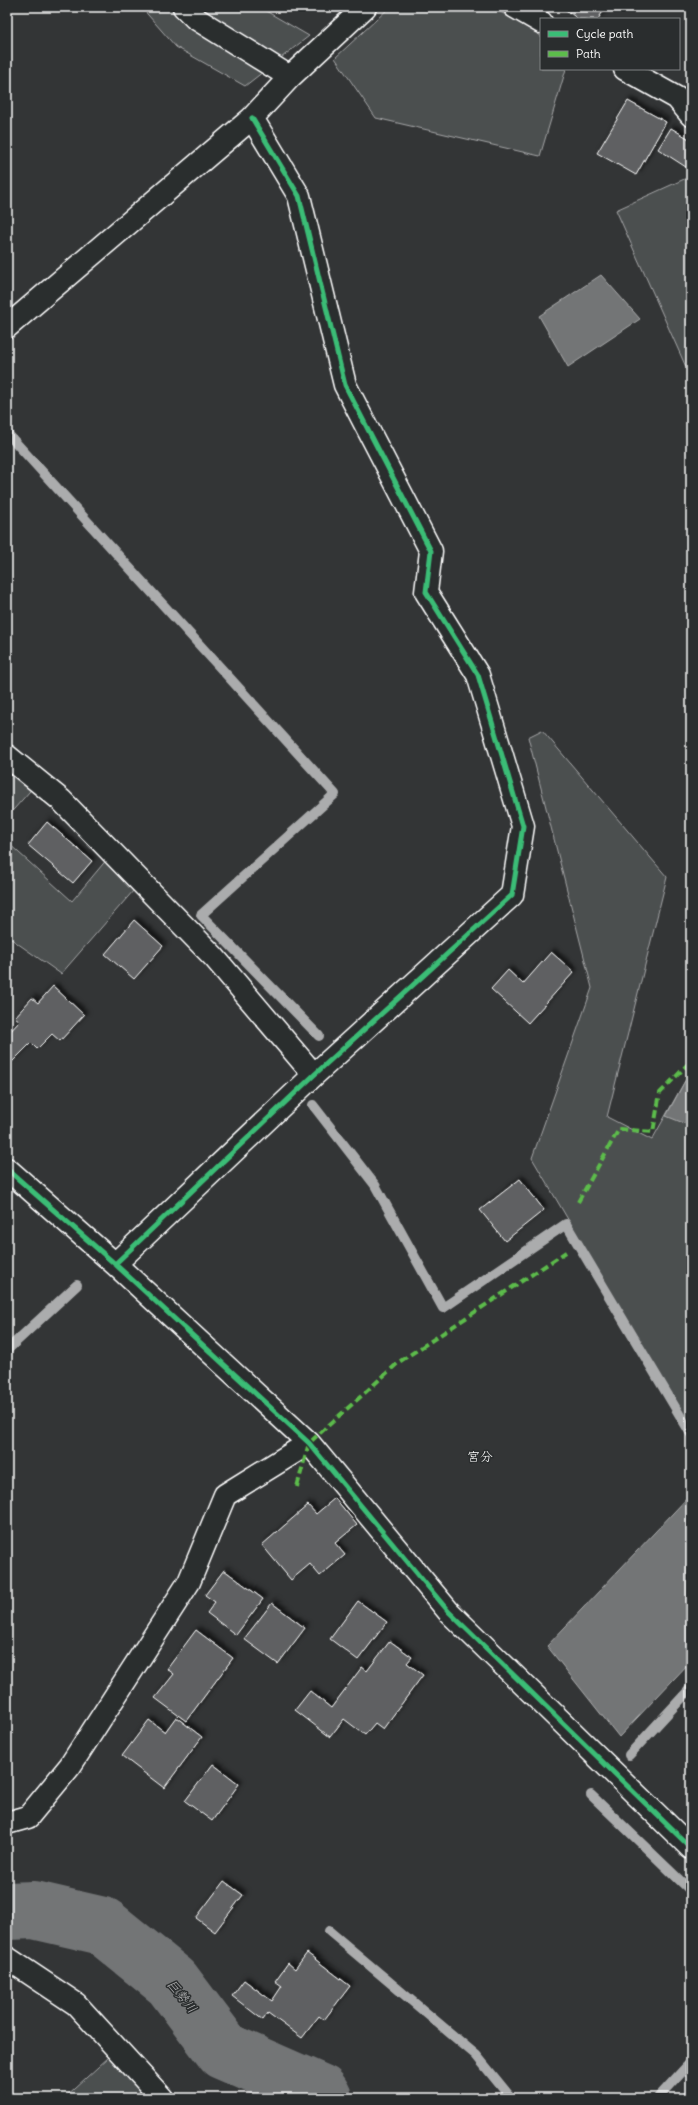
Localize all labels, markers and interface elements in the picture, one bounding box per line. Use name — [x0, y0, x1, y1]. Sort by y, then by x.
legend — [540, 18, 680, 70]
text: Cycle path — [576, 26, 633, 41]
text: Path — [576, 46, 601, 61]
district label: 宮分 — [467, 1448, 493, 1465]
water label: 巨勢川 — [163, 1975, 201, 2017]

